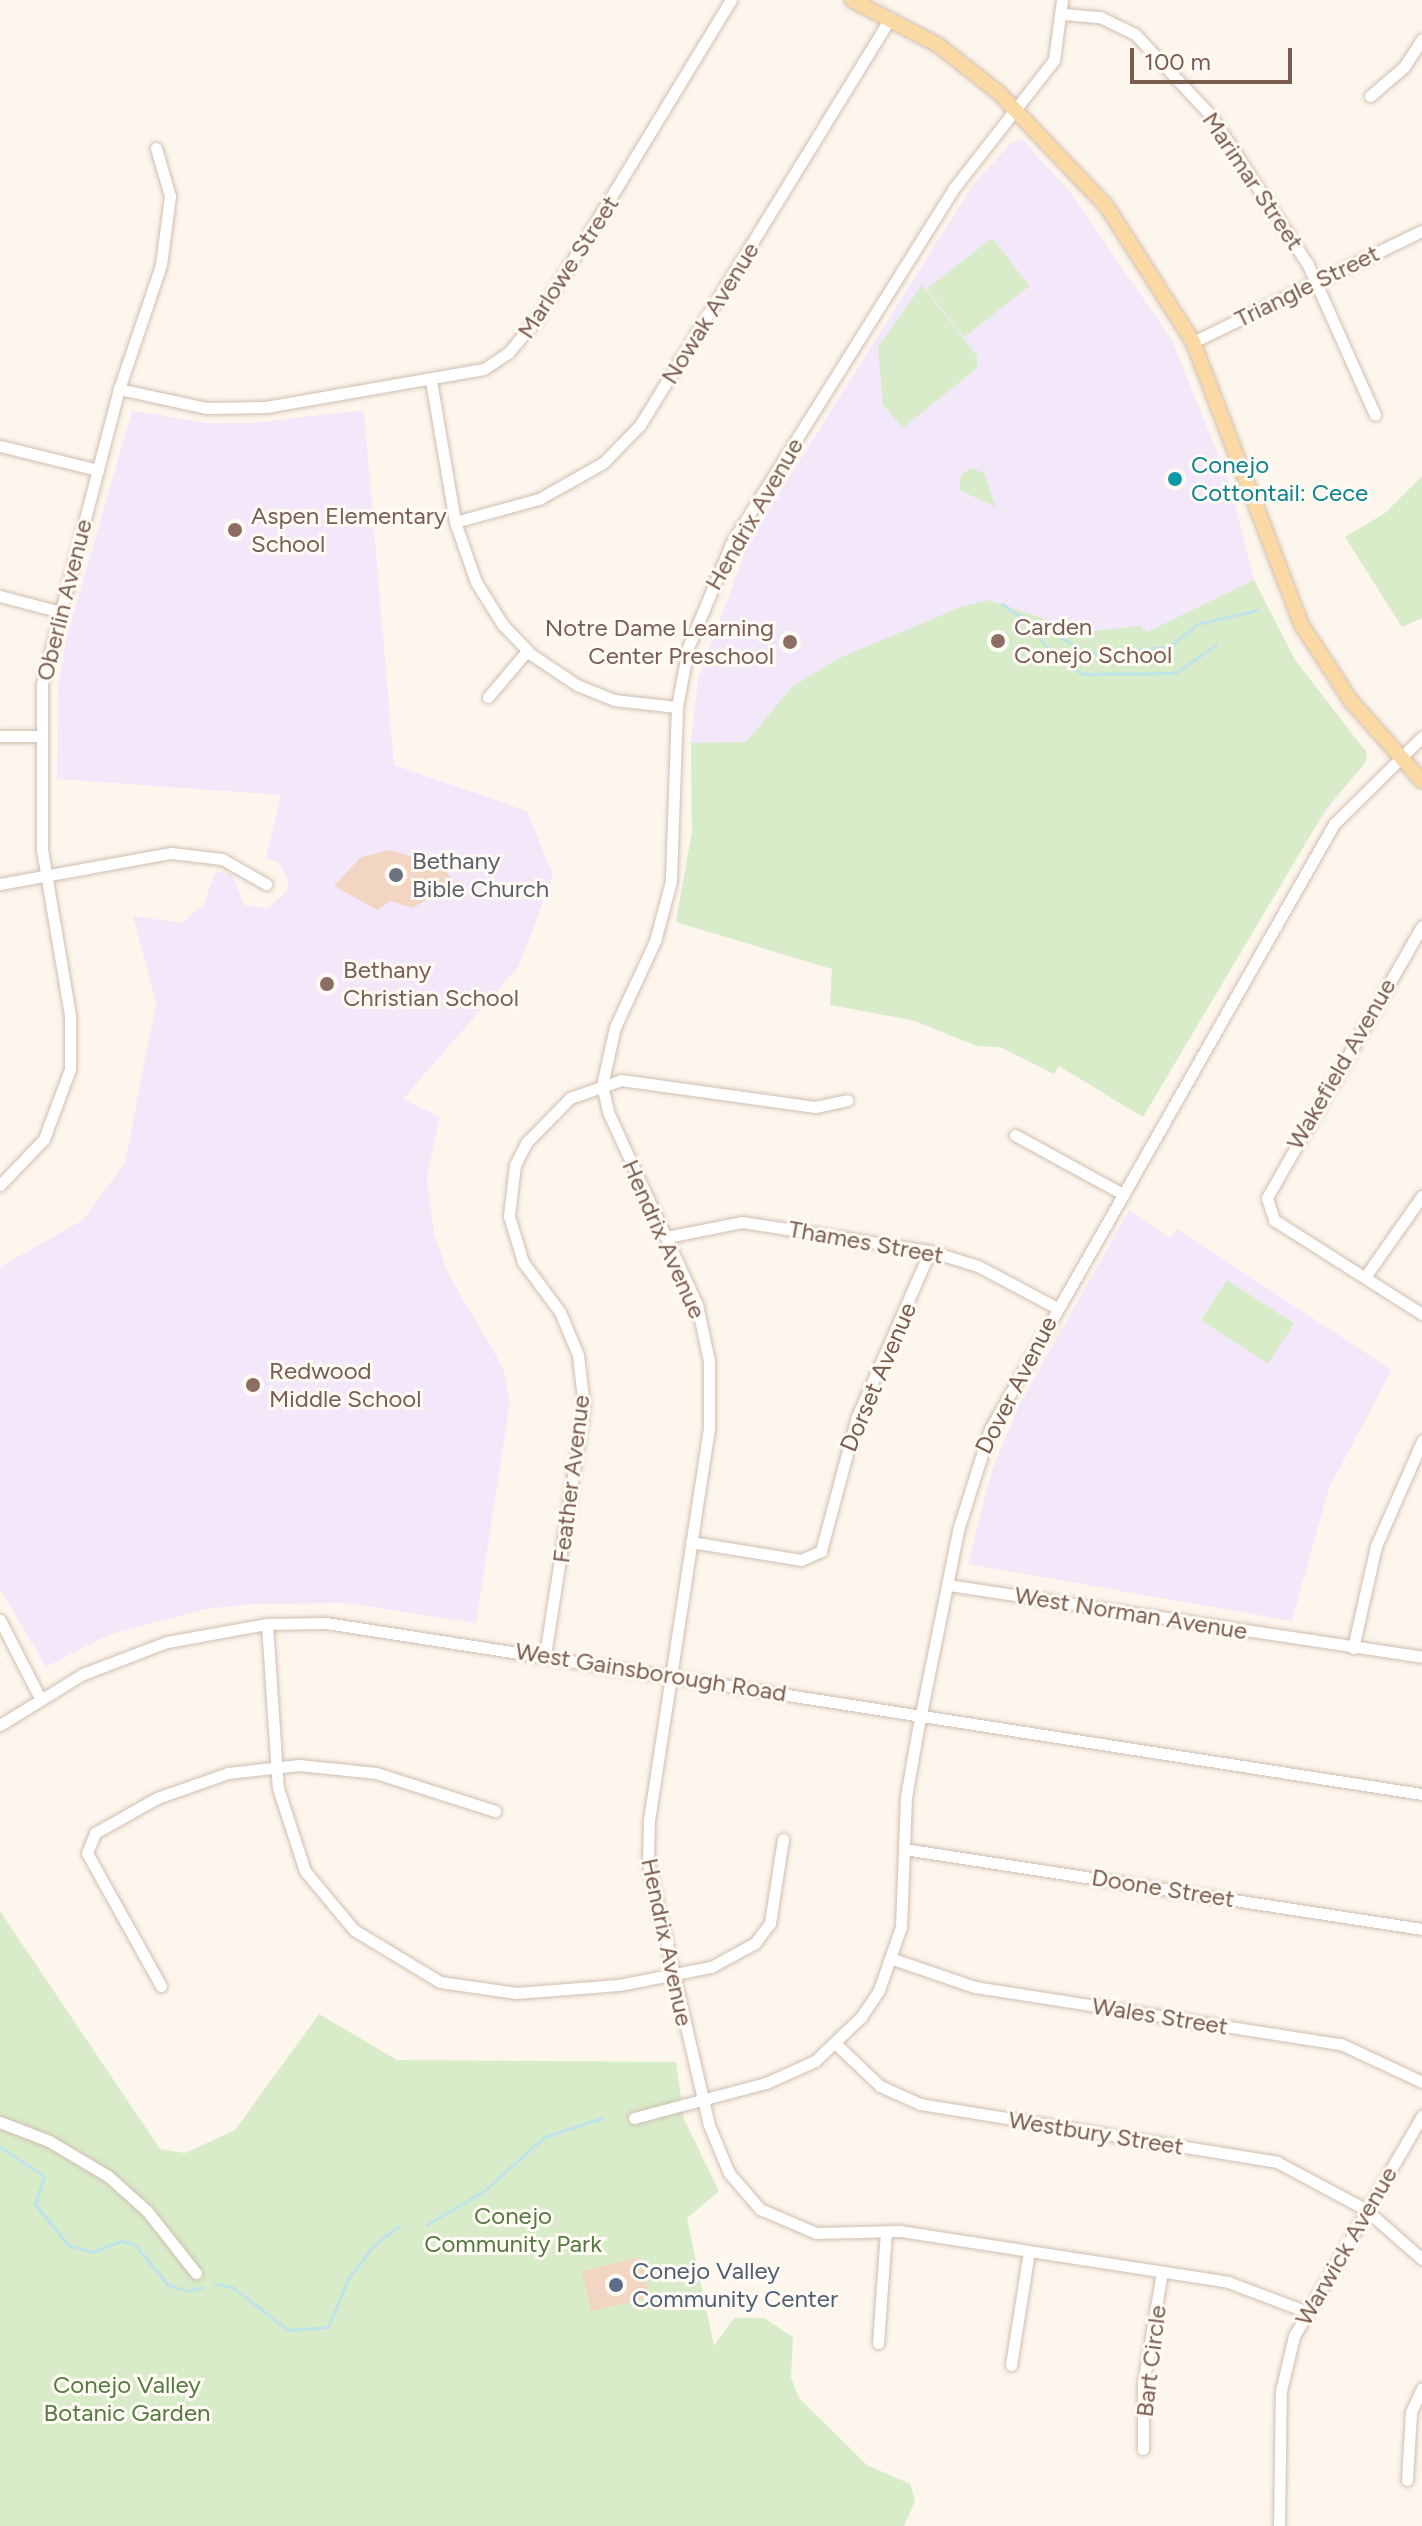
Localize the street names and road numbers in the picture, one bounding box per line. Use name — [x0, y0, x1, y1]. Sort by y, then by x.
street label: Marimar Street — [1196, 107, 1310, 255]
street label: Marlowe Street — [511, 190, 625, 344]
street label: Nowak Avenue — [655, 237, 765, 389]
street label: Triangle Street — [1230, 239, 1384, 333]
street label: Hendrix Avenue — [699, 433, 809, 595]
street label: Oberlin Avenue — [30, 516, 98, 684]
street label: Wakefield Avenue — [1280, 973, 1402, 1155]
street label: Hendrix Avenue — [616, 1155, 712, 1323]
street label: Thames Street — [786, 1214, 946, 1270]
street label: Dorset Avenue — [834, 1298, 922, 1456]
street label: Dover Avenue — [969, 1311, 1063, 1459]
street label: Feather Avenue — [546, 1393, 596, 1565]
street label: West Norman Avenue — [1013, 1580, 1249, 1646]
street label: West Gainsborough Road — [513, 1636, 789, 1708]
street label: Hendrix Avenue — [635, 1855, 699, 2029]
street label: Doone Street — [1090, 1863, 1236, 1913]
street label: Wales Street — [1090, 1991, 1230, 2041]
street label: Westbury Street — [1006, 2105, 1186, 2161]
street label: Warwick Avenue — [1289, 2162, 1403, 2330]
street label: Bart Circle — [1130, 2303, 1172, 2419]

